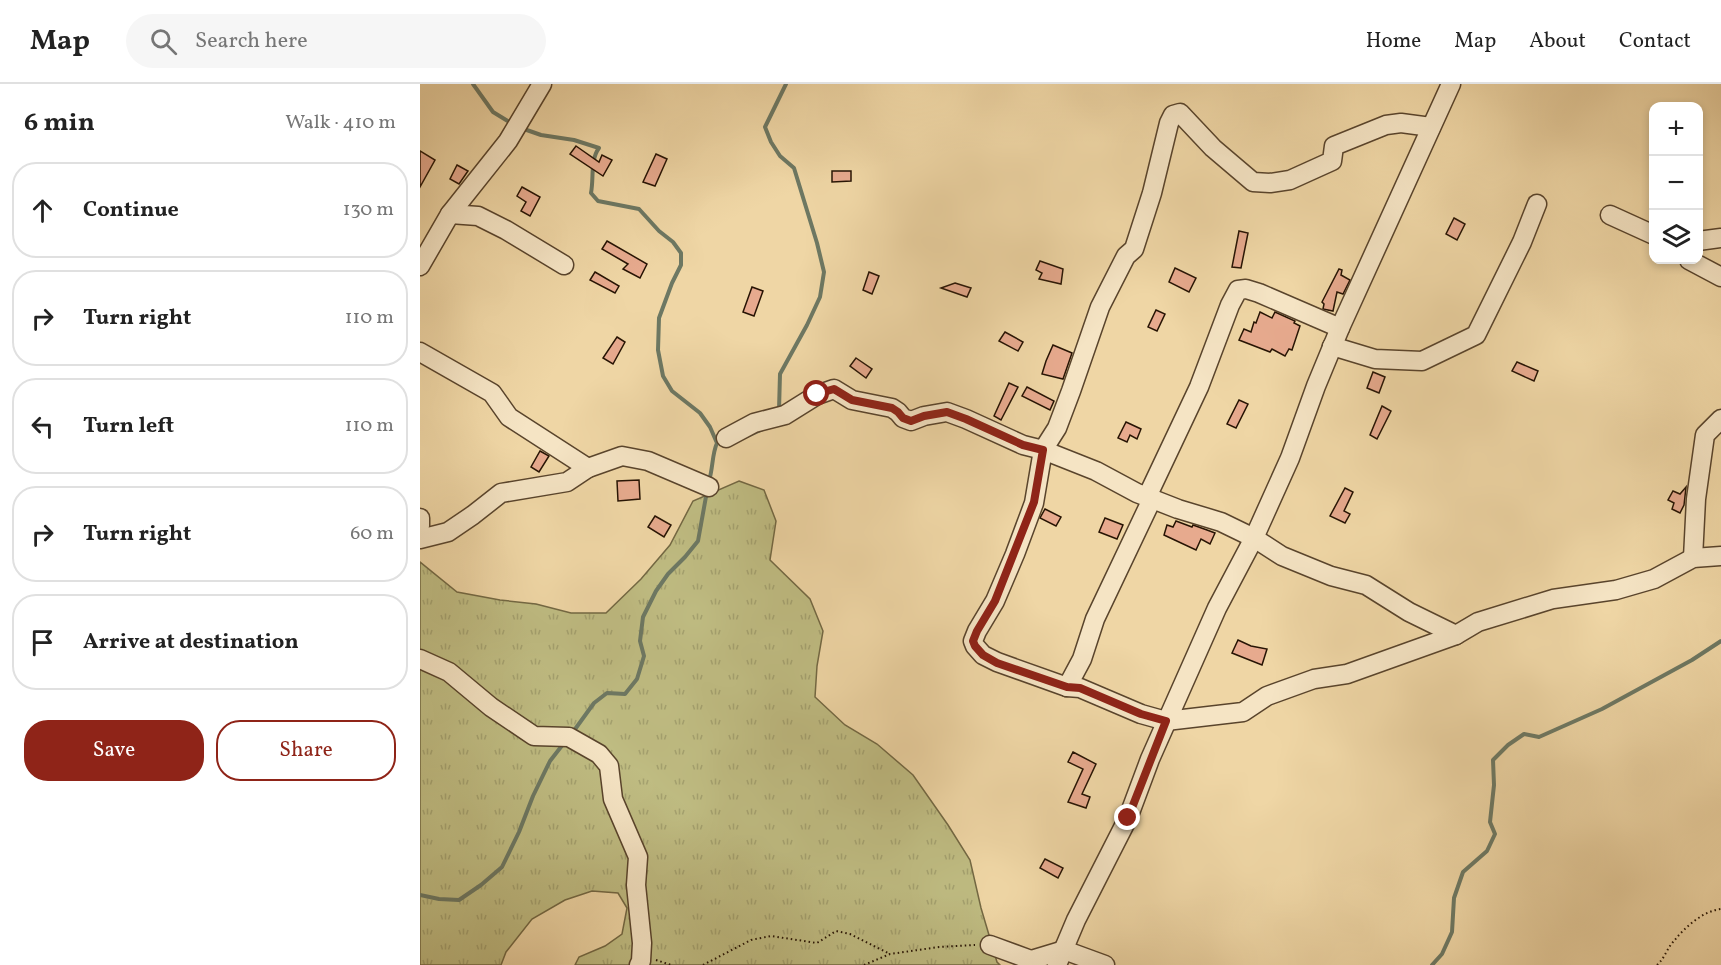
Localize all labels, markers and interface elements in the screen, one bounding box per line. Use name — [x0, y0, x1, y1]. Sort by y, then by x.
search box — [126, 14, 546, 68]
text: Map — [30, 22, 90, 61]
icon: search — [147, 25, 180, 58]
text: Search here — [195, 26, 308, 57]
text: Home — [1366, 27, 1421, 56]
text: Map — [1454, 27, 1496, 56]
text: About — [1529, 27, 1586, 56]
text: Contact — [1619, 27, 1691, 56]
map controls — [1649, 102, 1703, 264]
button: + — [1649, 102, 1703, 156]
text: 6 min — [24, 105, 95, 141]
text: Walk · 410 m — [285, 109, 396, 137]
button: − — [1649, 156, 1703, 210]
icon: ahead — [26, 194, 59, 227]
text: Continue — [83, 195, 179, 226]
text: 130 m — [343, 196, 394, 224]
button: layers — [1649, 210, 1703, 264]
icon: right — [26, 302, 59, 335]
text: Turn right — [83, 303, 191, 334]
text: 110 m — [345, 304, 394, 332]
route start — [803, 380, 829, 406]
icon: left — [26, 410, 59, 443]
text: Turn left — [83, 411, 174, 442]
text: 110 m — [345, 412, 394, 440]
icon: right — [26, 518, 59, 551]
text: Turn right — [83, 519, 191, 550]
text: 60 m — [350, 520, 394, 548]
icon: arrive — [26, 626, 59, 659]
text: Arrive at destination — [83, 627, 299, 658]
button: Save — [24, 720, 204, 781]
button: Share — [216, 720, 396, 781]
route end — [1114, 804, 1140, 830]

